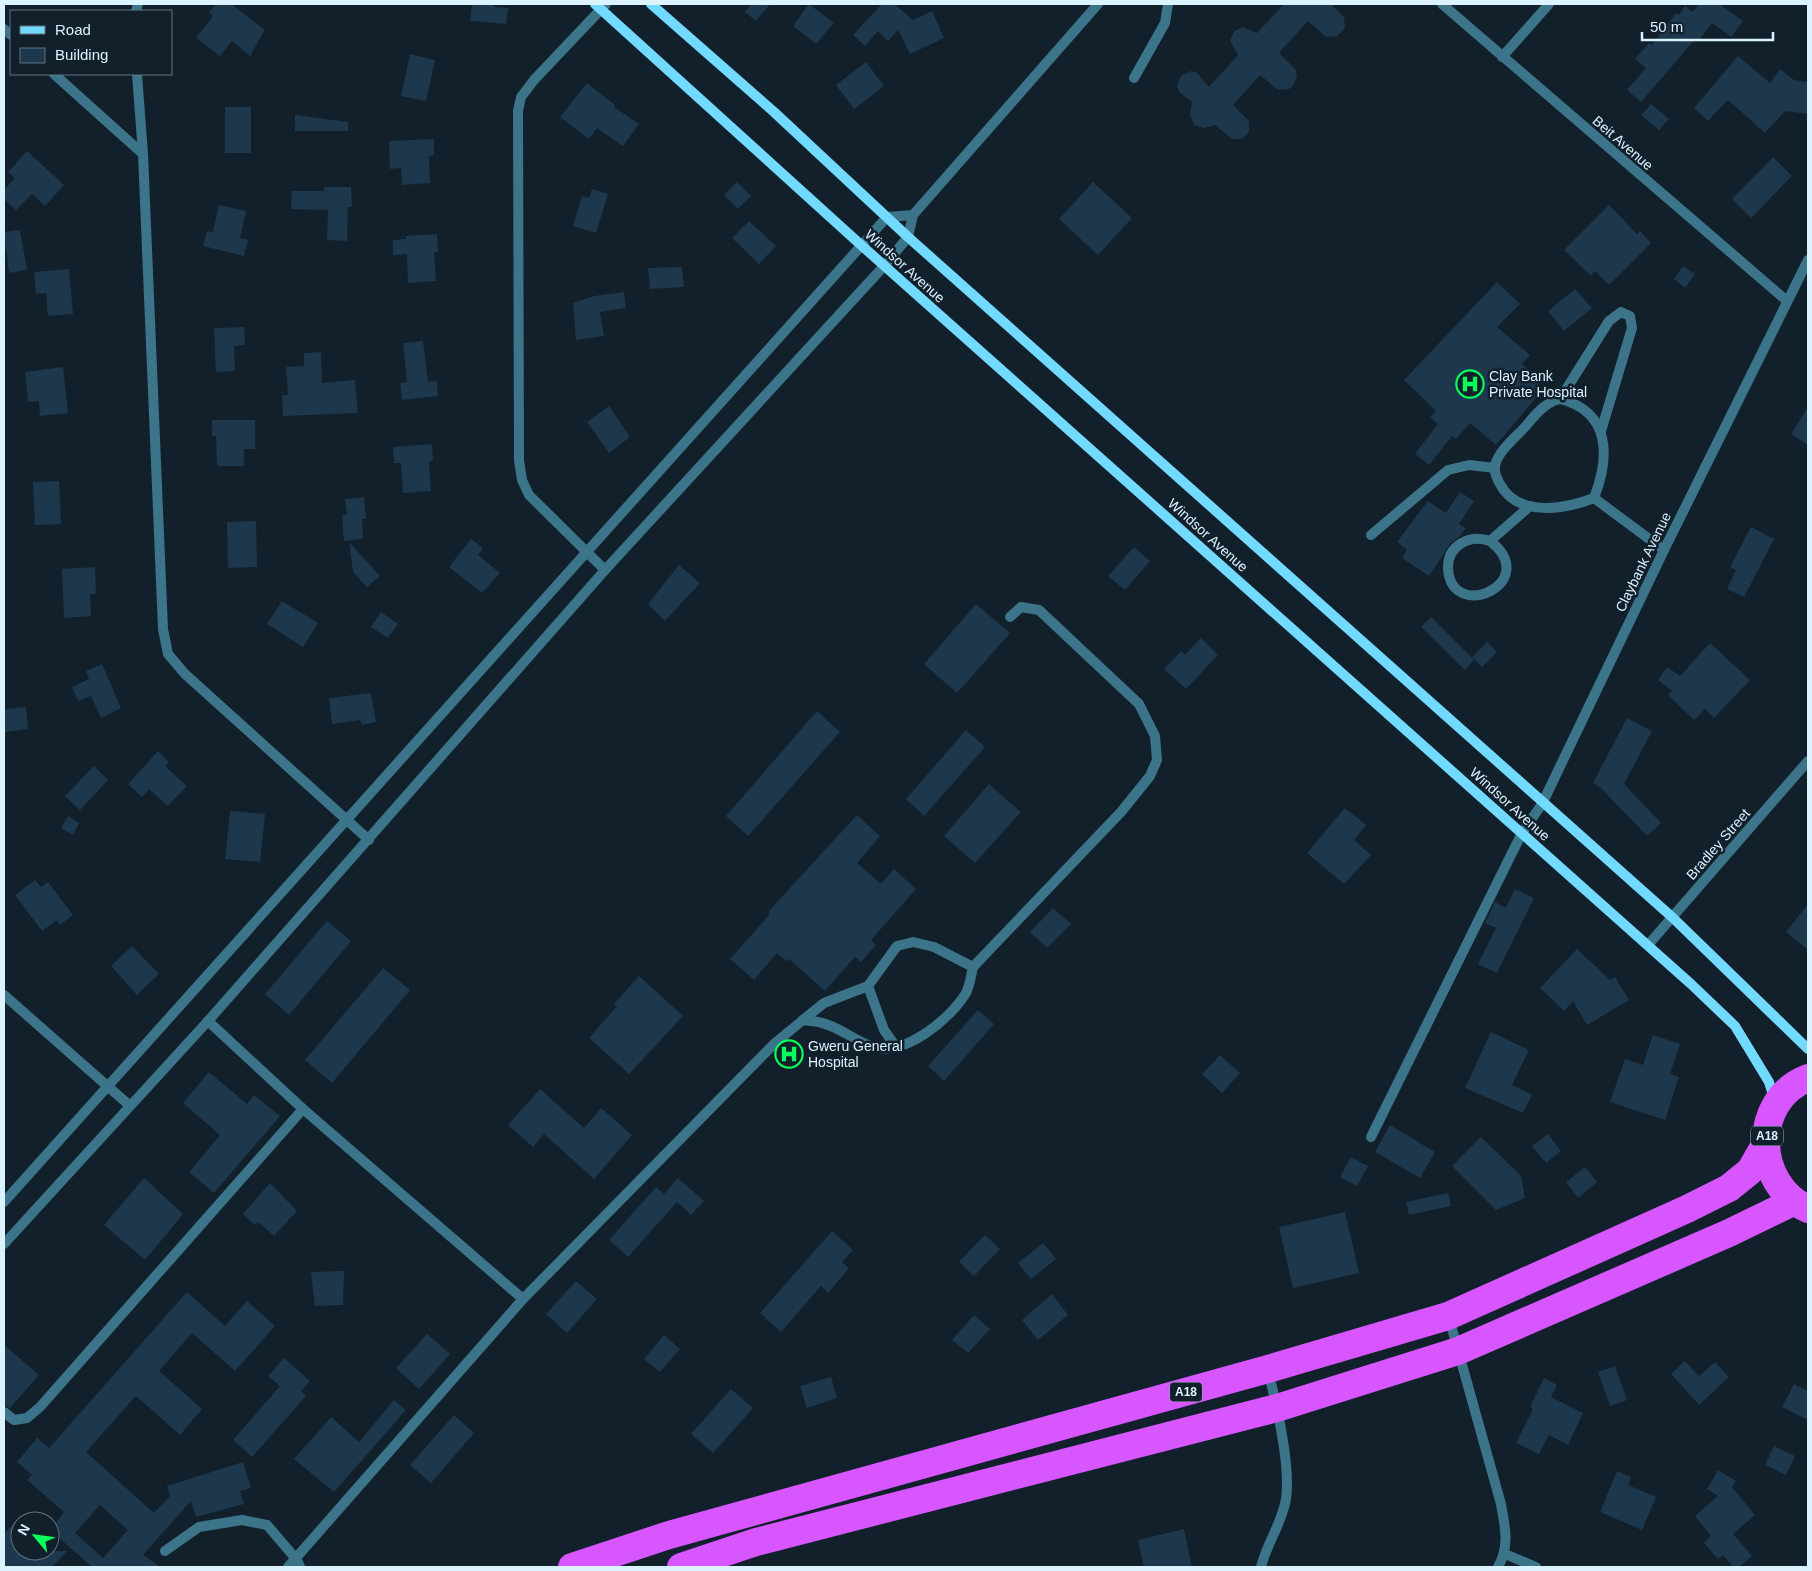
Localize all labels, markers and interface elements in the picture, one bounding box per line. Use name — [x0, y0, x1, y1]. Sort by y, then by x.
legend — [10, 10, 172, 75]
scale bar — [1642, 10, 1773, 42]
text: 50 m — [1650, 18, 1683, 35]
text: Road — [55, 21, 91, 38]
text: Building — [55, 46, 108, 63]
street label: Beit Avenue — [1590, 113, 1657, 174]
street label: Windsor Avenue — [862, 226, 948, 306]
place label: Clay Bank Private Hospital — [1489, 368, 1587, 400]
hospital icon: Clay Bank Private Hospital — [1455, 369, 1485, 399]
street label: Windsor Avenue — [1165, 495, 1251, 575]
street label: Claybank Avenue — [1612, 509, 1674, 614]
street label: Windsor Avenue — [1467, 764, 1553, 844]
street label: Bradley Street — [1683, 805, 1753, 883]
place label: Gweru General Hospital — [808, 1038, 903, 1070]
hospital icon: Gweru General Hospital — [774, 1039, 804, 1069]
road number: A18 — [1751, 1126, 1783, 1146]
road number: A18 — [1170, 1382, 1202, 1401]
north arrow — [10, 1511, 60, 1561]
text: N — [14, 1521, 33, 1538]

